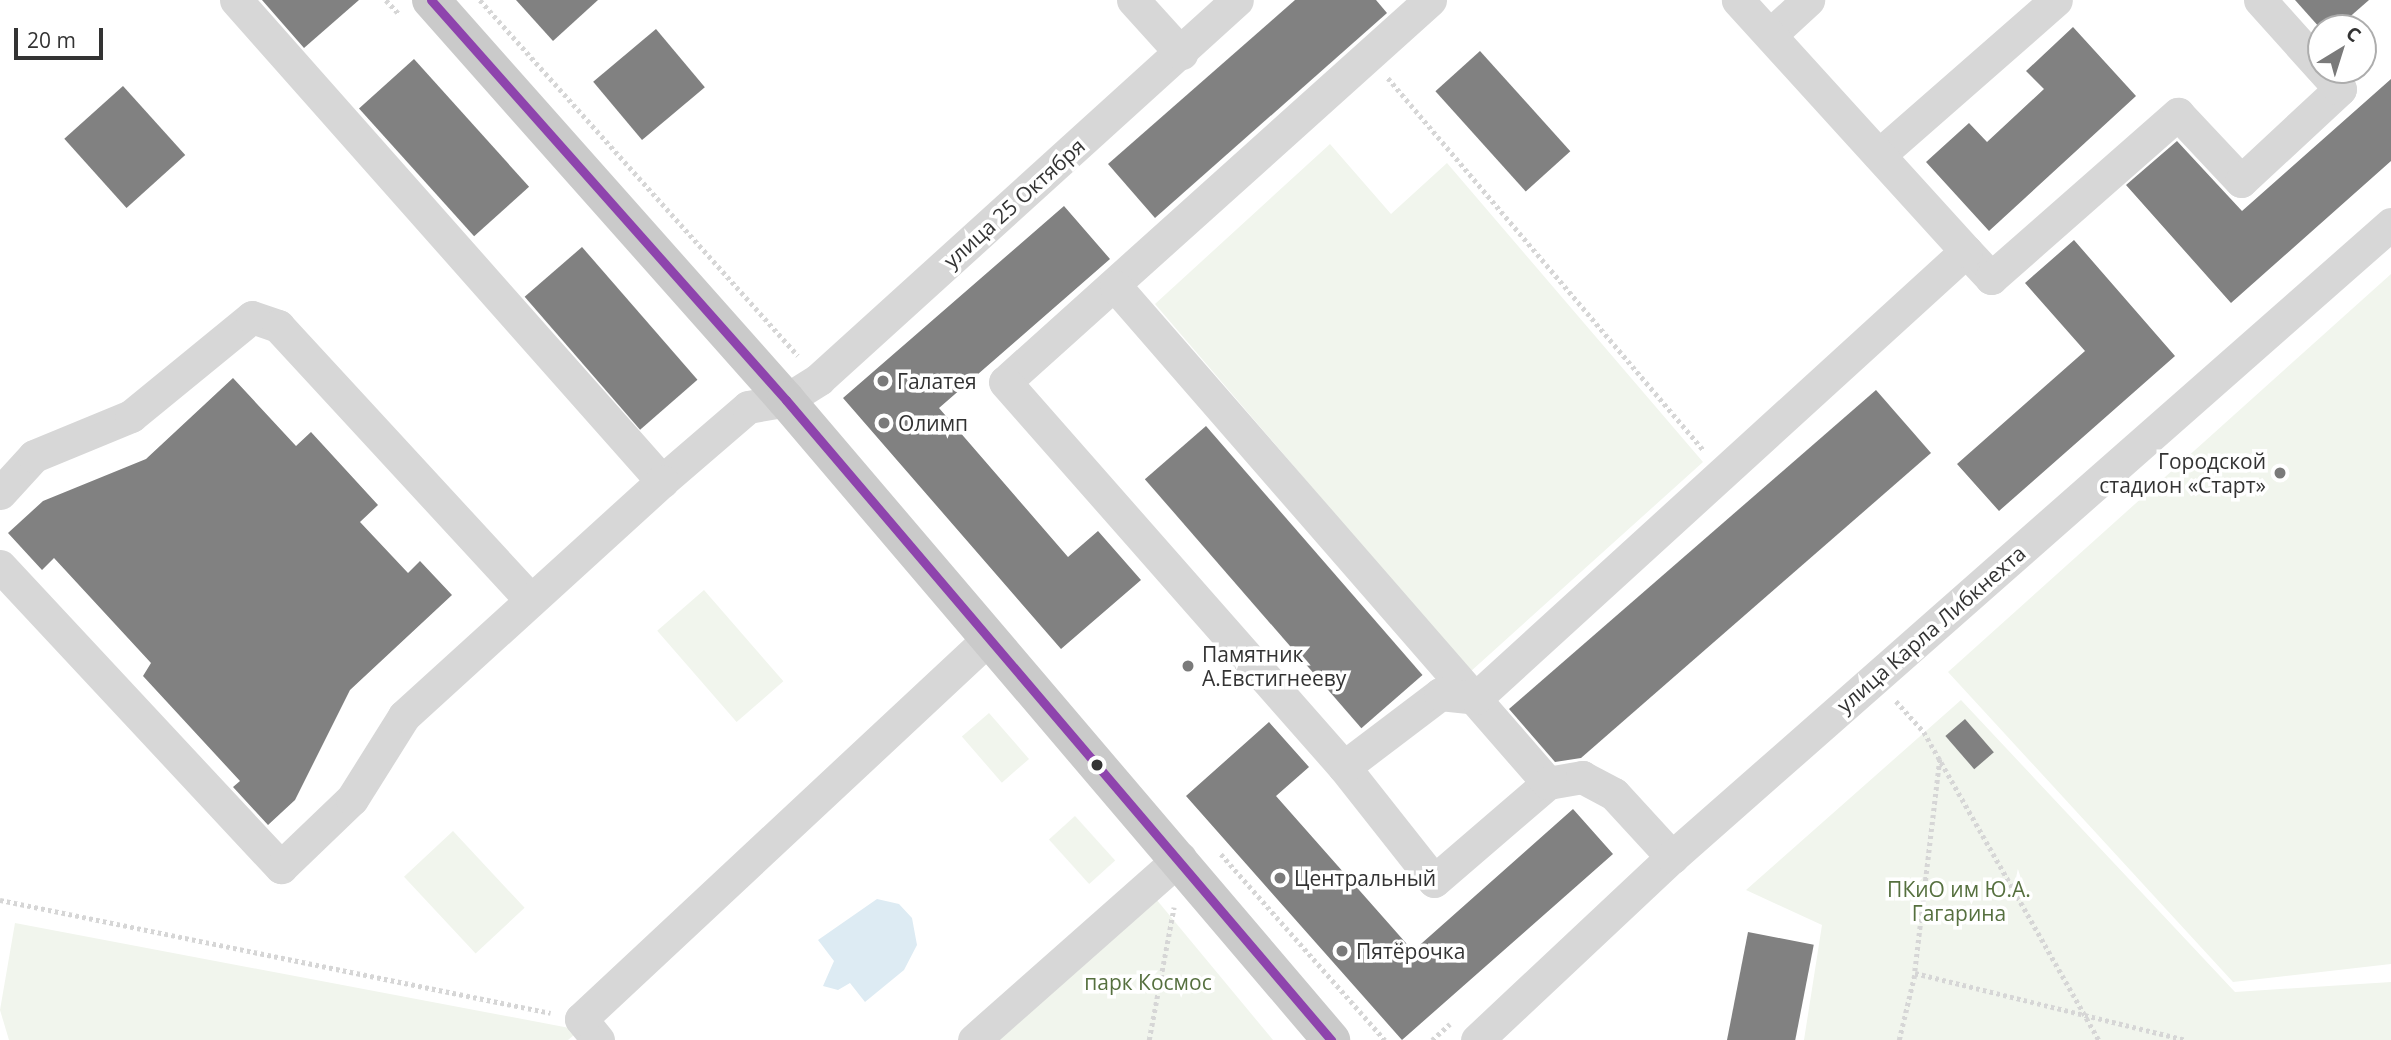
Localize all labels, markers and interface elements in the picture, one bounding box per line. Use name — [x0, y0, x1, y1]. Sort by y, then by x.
scale bar — [18, 14, 107, 58]
north arrow — [2307, 14, 2377, 84]
text: С — [2341, 20, 2366, 48]
text: 20 m — [27, 26, 76, 54]
street label: улица 25 Октября — [938, 133, 1090, 273]
place label: Галатея — [897, 368, 977, 394]
marker: Галатея — [875, 373, 891, 389]
place label: Олимп — [898, 410, 968, 436]
marker: Олимп — [876, 415, 892, 431]
place label: Городской стадион «Старт» — [2099, 448, 2266, 498]
marker: Городской стадион «Старт» — [2272, 465, 2288, 481]
street label: улица Карла Либкнехта — [1832, 540, 2030, 718]
place label: Памятник А.Евстигнееву — [1202, 641, 1346, 691]
marker: Памятник А.Евстигнееву — [1180, 658, 1196, 674]
unlabelled marker — [1090, 758, 1104, 772]
place label: Центральный — [1294, 865, 1436, 891]
marker: Центральный — [1272, 870, 1288, 886]
park label: ПКиО им Ю.А. Гагарина — [1887, 876, 2031, 926]
place label: Пятёрочка — [1356, 938, 1465, 964]
marker: Пятёрочка — [1334, 943, 1350, 959]
park label: парк Космос — [1084, 969, 1212, 995]

